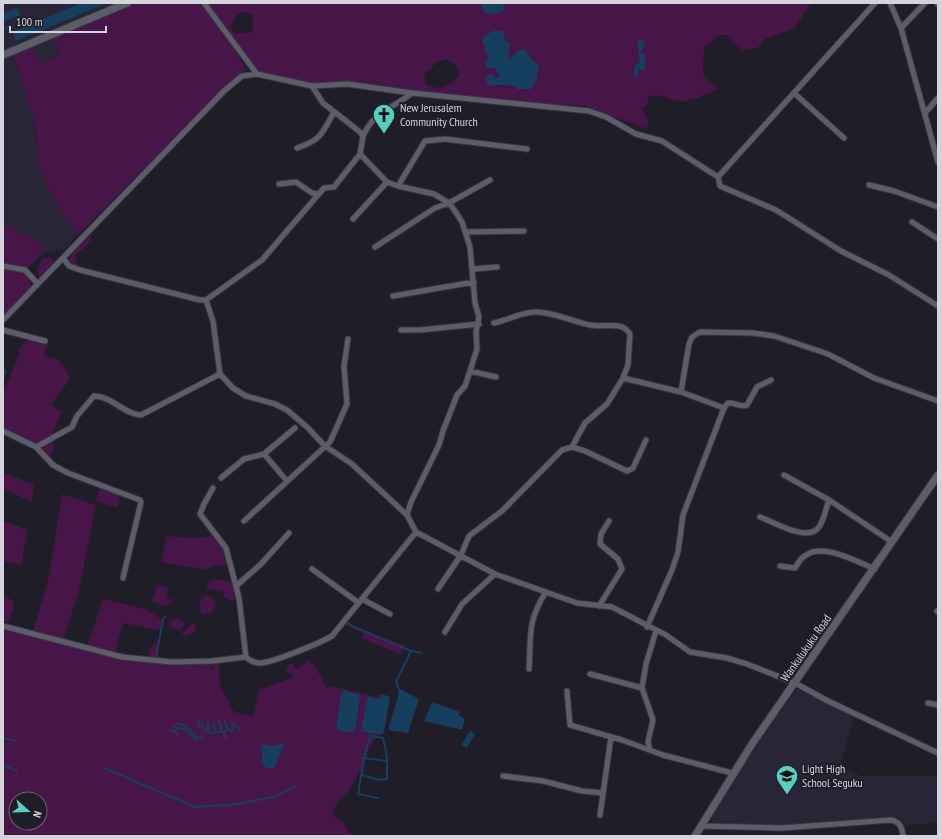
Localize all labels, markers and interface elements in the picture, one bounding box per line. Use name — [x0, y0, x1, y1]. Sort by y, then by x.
scale bar — [10, 8, 106, 34]
text: 100 m — [16, 14, 43, 29]
place label: New Jerusalem Community Church — [400, 100, 478, 129]
church icon: New Jerusalem Community Church — [371, 102, 397, 135]
street label: Wankulukuku Road — [777, 611, 834, 684]
place label: Light High School Seguku — [802, 761, 863, 790]
school or university icon: Light High School Seguku — [774, 763, 800, 796]
north arrow — [8, 791, 48, 831]
text: N — [30, 809, 45, 820]

